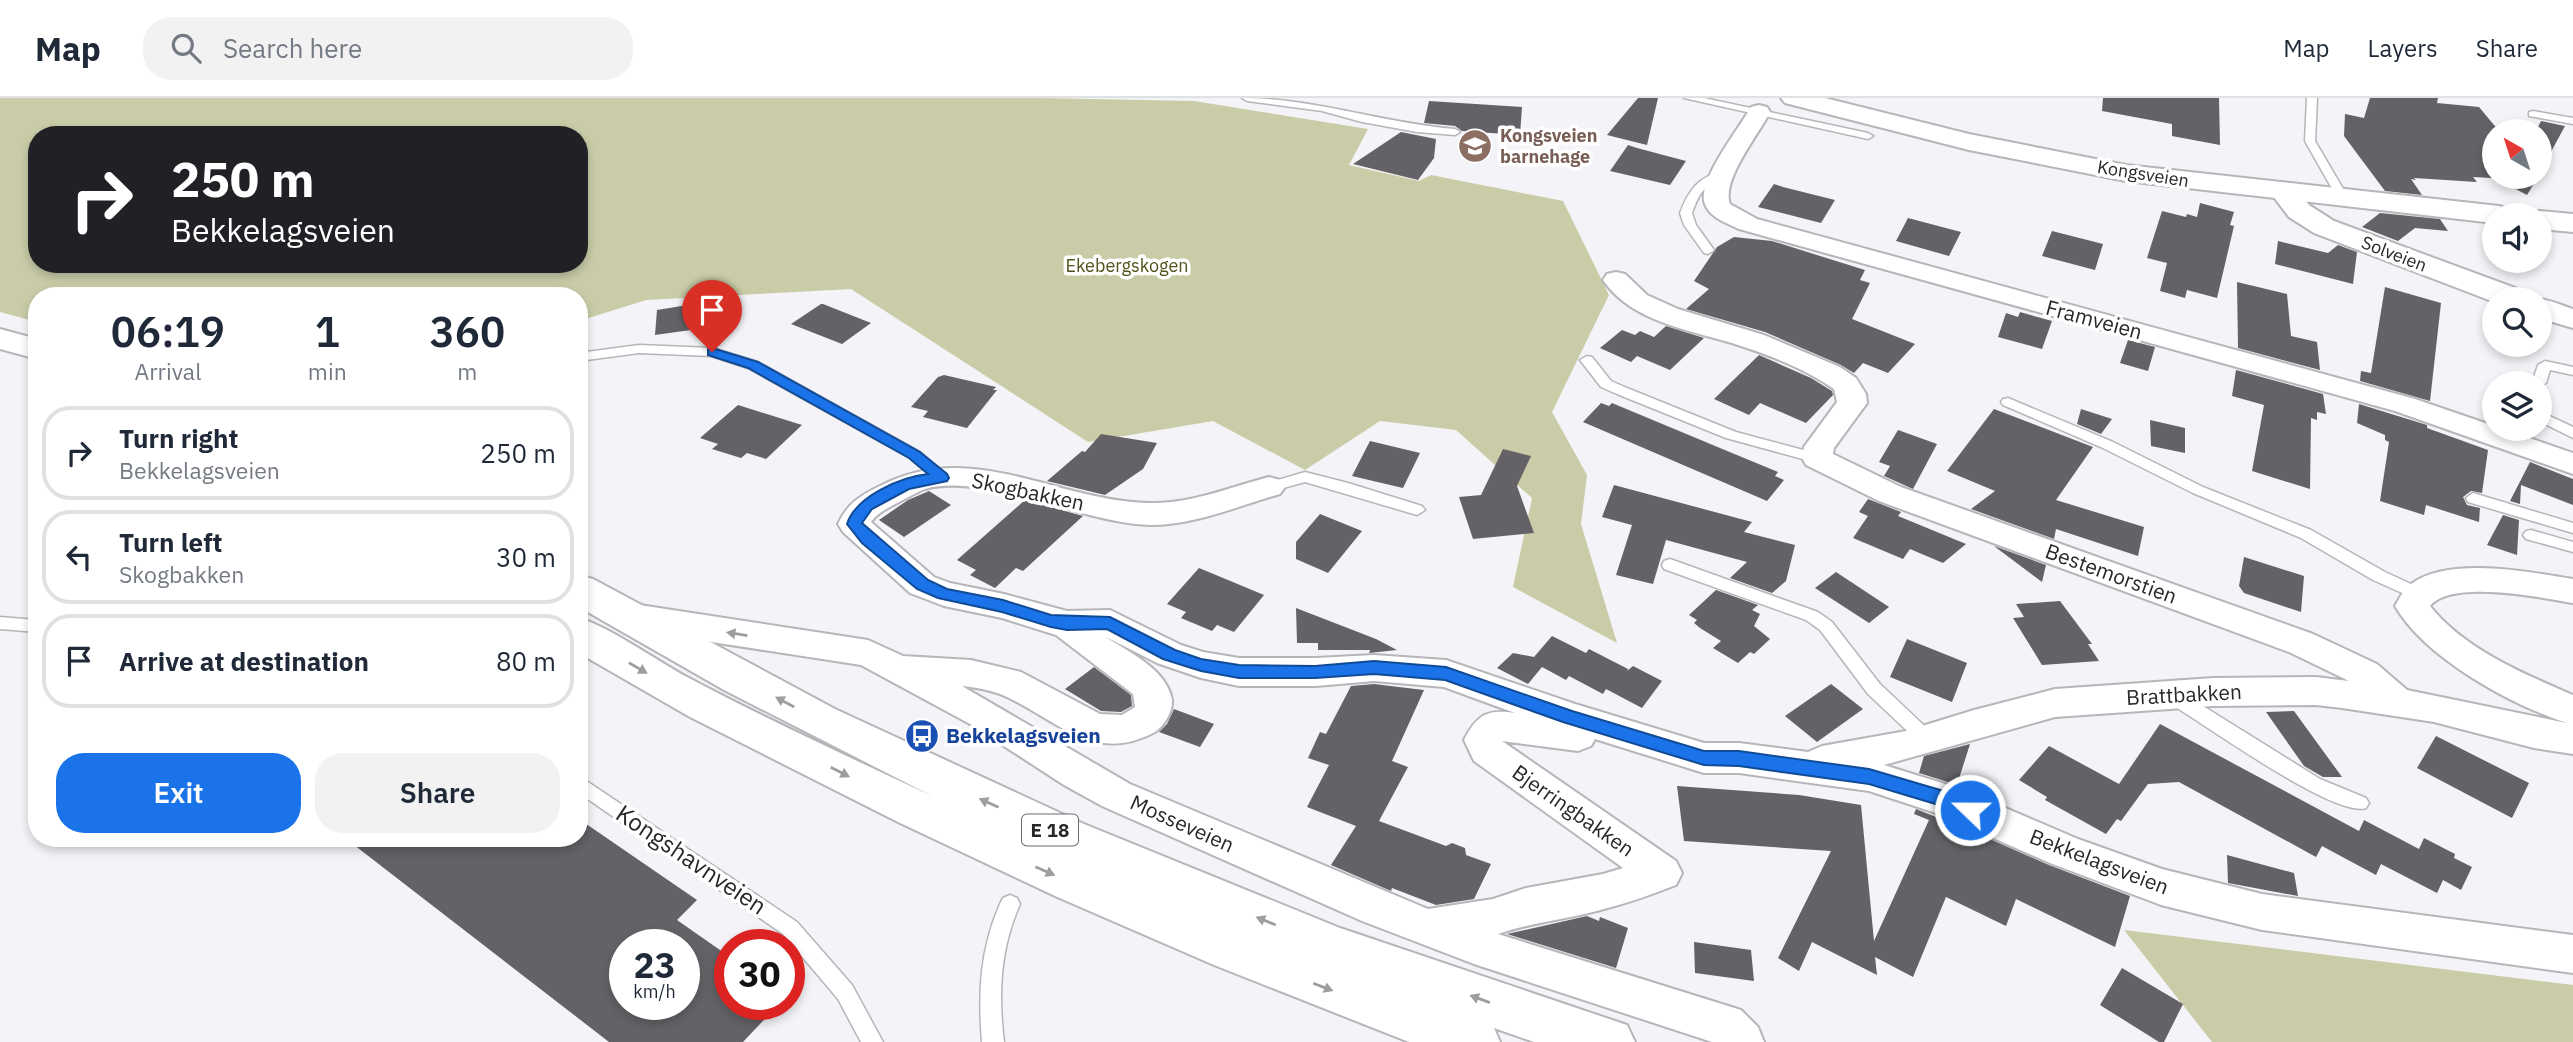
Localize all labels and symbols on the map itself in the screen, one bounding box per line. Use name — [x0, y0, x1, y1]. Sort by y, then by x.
north arrow — [2482, 119, 2552, 189]
place label: Kongsveien barnehage — [1500, 124, 1597, 168]
school or university icon: Kongsveien barnehage — [1456, 127, 1494, 165]
street label: Kongsveien — [2096, 155, 2191, 192]
street label: Solveien — [2358, 231, 2430, 277]
park label: Ekebergskogen — [1065, 254, 1189, 277]
pin — [682, 280, 742, 352]
street label: Framveien — [2043, 293, 2146, 345]
street label: Skogbakken — [969, 465, 1087, 517]
street label: Bestemorstien — [2042, 536, 2181, 610]
one-way arrow — [725, 628, 747, 639]
one-way arrow — [628, 662, 647, 674]
street label: Brattbakken — [2125, 677, 2242, 711]
one-way arrow — [775, 696, 795, 708]
bus stop icon: Bekkelagsveien — [903, 717, 941, 755]
place label: Bekkelagsveien — [946, 721, 1101, 749]
street label: Bjerringbakken — [1507, 758, 1640, 863]
one-way arrow — [830, 767, 850, 778]
position arrow — [1933, 773, 2007, 847]
street label: Mosseveien — [1126, 788, 1239, 858]
street label: Kongshavnveien — [610, 797, 773, 921]
one-way arrow — [979, 797, 999, 809]
road number: E 18 — [1022, 814, 1078, 846]
street label: Bekkelagsveien — [2026, 822, 2173, 900]
one-way arrow — [1035, 865, 1055, 877]
one-way arrow — [1255, 915, 1276, 926]
speed limit sign: 30 — [714, 929, 805, 1020]
one-way arrow — [1312, 981, 1333, 992]
one-way arrow — [1469, 994, 1490, 1005]

